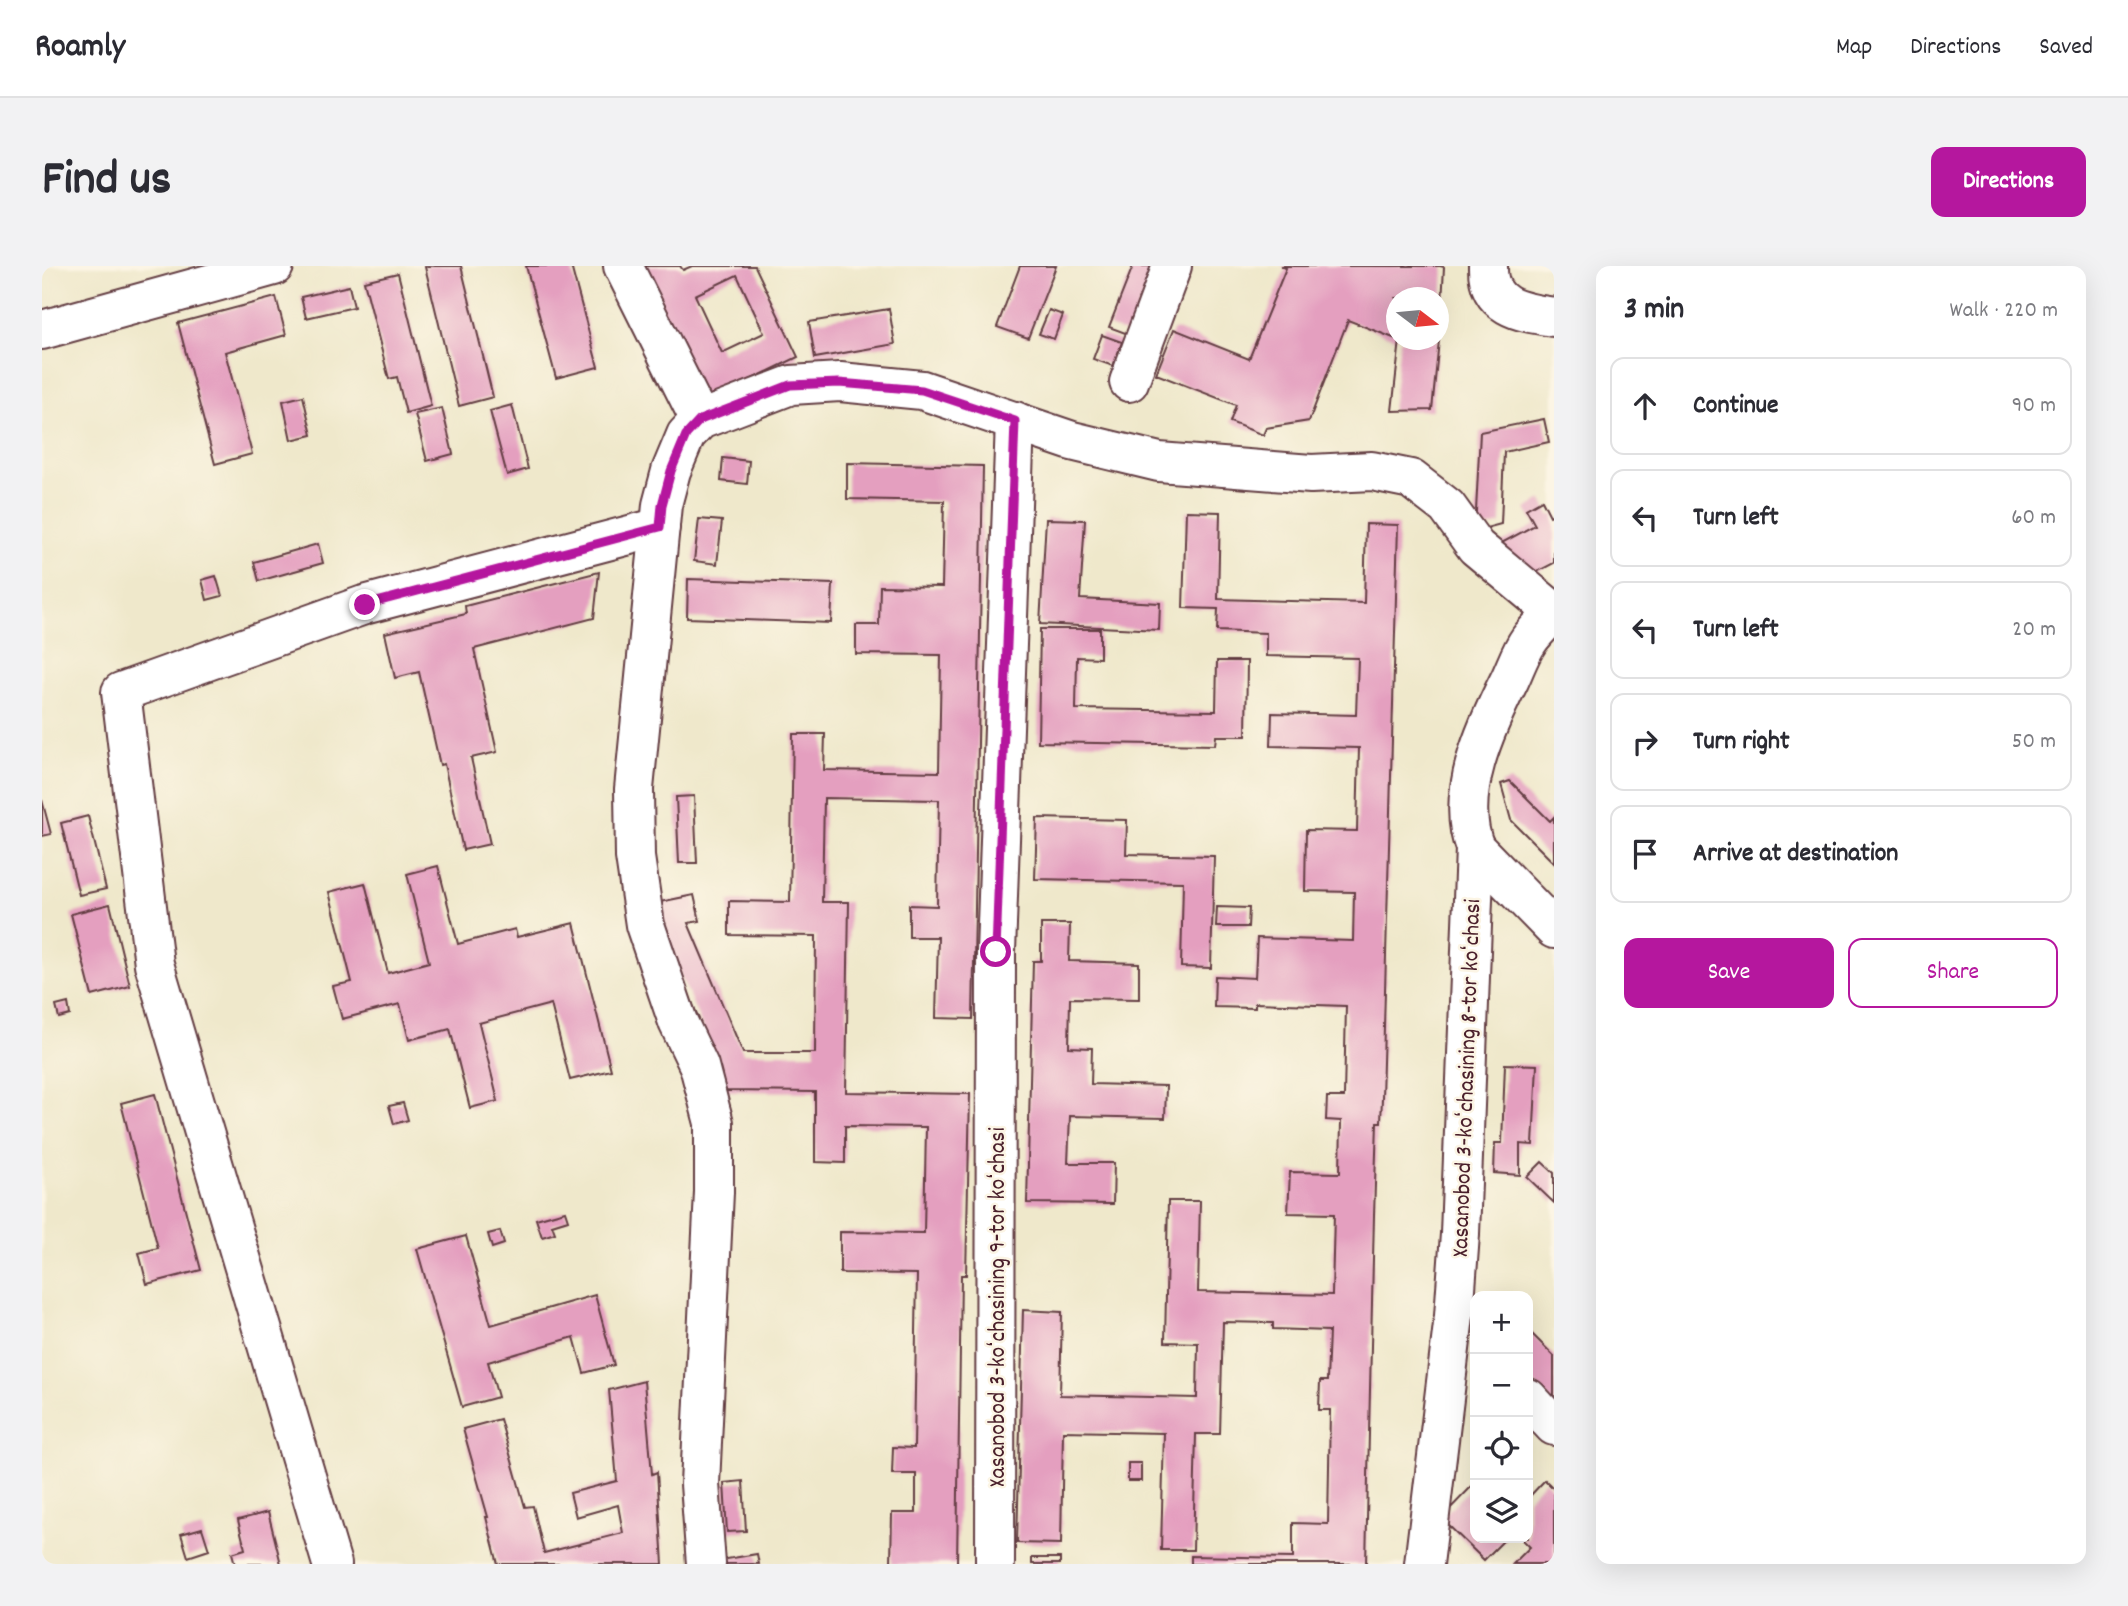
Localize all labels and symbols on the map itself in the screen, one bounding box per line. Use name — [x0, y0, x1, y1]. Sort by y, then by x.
north arrow — [1386, 287, 1449, 350]
route end — [349, 589, 380, 620]
street label: Xasanobod 3-koʻchasining 8-tor koʻchasi — [1445, 898, 1491, 1258]
route start — [980, 936, 1011, 967]
street label: Xasanobod 3-koʻchasining 9-tor koʻchasi — [982, 1127, 1016, 1487]

